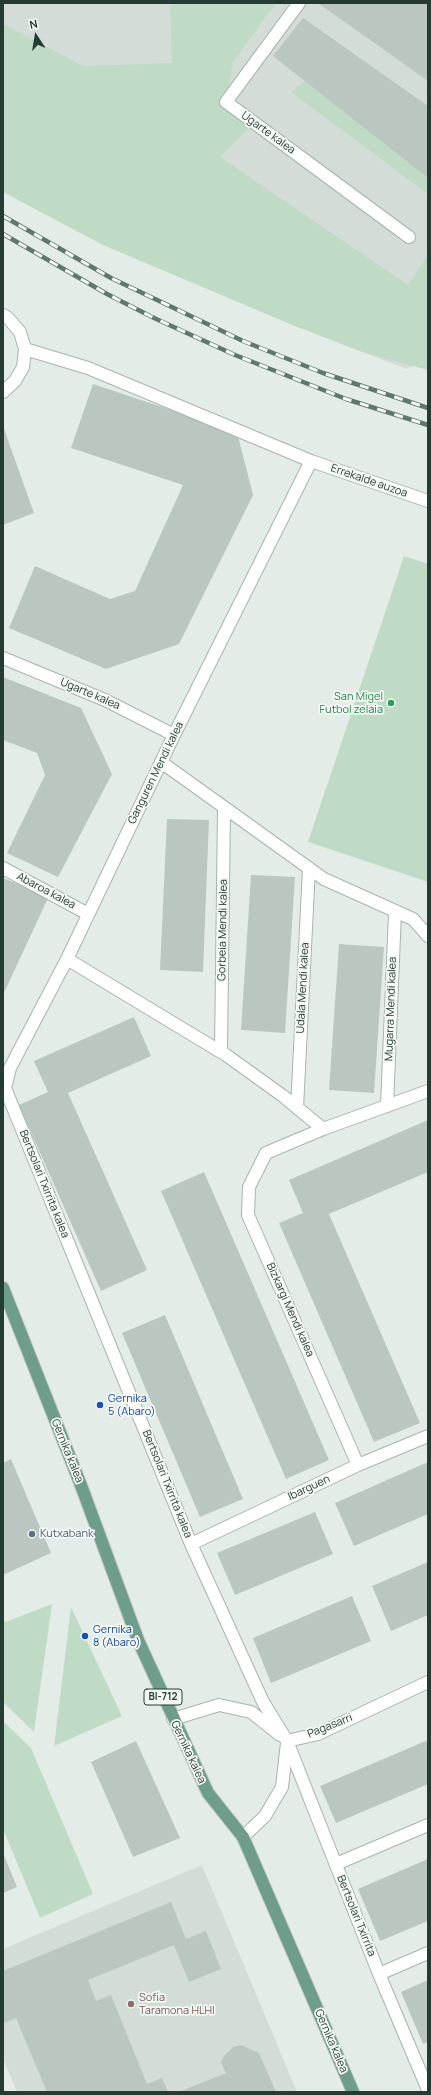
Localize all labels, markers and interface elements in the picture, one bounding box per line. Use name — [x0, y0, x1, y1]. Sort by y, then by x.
north arrow — [16, 16, 56, 56]
text: N — [28, 16, 39, 32]
street label: Ugarte kalea — [238, 109, 298, 157]
street label: Errekalde auzoa — [329, 462, 409, 500]
street label: Ugarte kalea — [58, 675, 122, 713]
place label: San Migel Futbol zelaia — [320, 690, 383, 716]
marker: San Migel Futbol zelaia — [386, 698, 396, 708]
street label: Ganguren Mendi kalea — [125, 720, 187, 826]
street label: Abaroa kalea — [14, 870, 78, 912]
street label: Gorbeia Mendi kalea — [216, 879, 230, 981]
street label: Udala Mendi kalea — [294, 942, 312, 1034]
street label: Mugarra Mendi kalea — [383, 957, 399, 1061]
street label: Bertsolari Txirrita kalea — [16, 1128, 72, 1240]
street label: Bizkargi Mendi kalea — [263, 1261, 317, 1359]
place label: Gernika 5 (Abaro) — [108, 1392, 155, 1418]
marker: Gernika 5 (Abaro) — [95, 1400, 105, 1410]
street label: Gernika kalea — [48, 1417, 86, 1485]
street label: Bertsolari Txirrita kalea — [139, 1428, 195, 1540]
street label: Ibarguen — [286, 1473, 332, 1503]
place label: Kutxabank — [40, 1527, 93, 1541]
marker: Kutxabank — [27, 1529, 37, 1539]
place label: Gernika 8 (Abaro) — [93, 1623, 140, 1649]
marker: Gernika 8 (Abaro) — [80, 1631, 90, 1641]
road number: BI-712 — [144, 1689, 182, 1705]
street label: Pagasarri — [306, 1711, 354, 1741]
street label: Gernika kalea — [168, 1719, 208, 1785]
street label: Bertsolari Txirrita — [334, 1873, 378, 1959]
place label: Sofía Taramona HLHI — [139, 1991, 215, 2017]
marker: Sofía Taramona HLHI — [126, 1999, 136, 2009]
street label: Gernika kalea — [312, 2007, 350, 2075]

